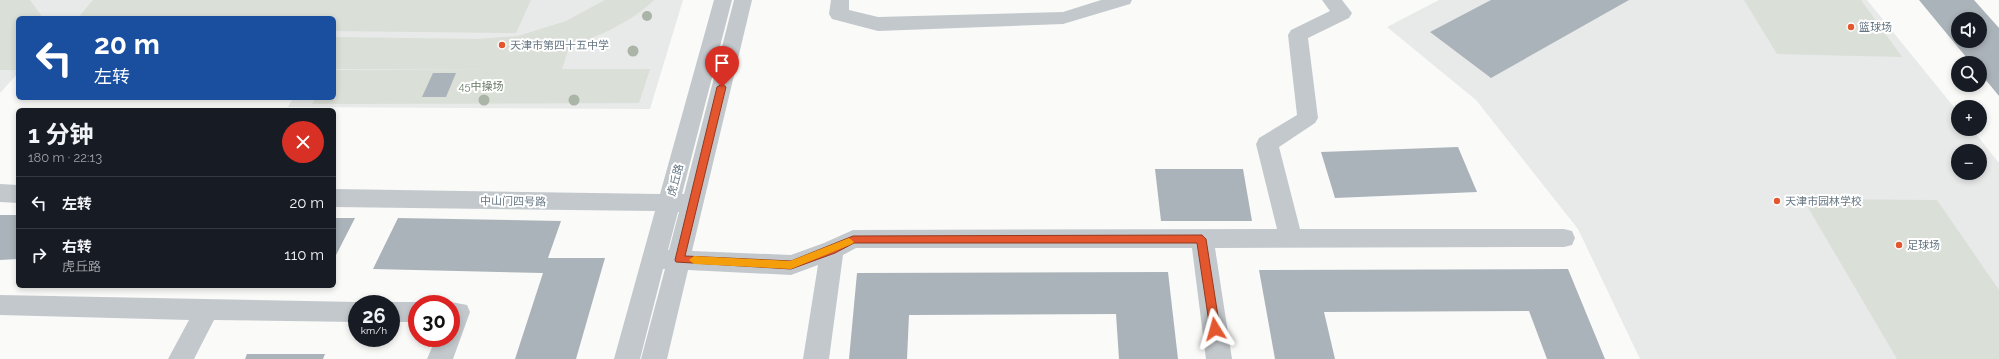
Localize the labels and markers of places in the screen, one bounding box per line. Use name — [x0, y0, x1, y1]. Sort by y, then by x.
place label: 篮球场 — [1859, 21, 1892, 34]
marker: 篮球场 — [1846, 22, 1856, 32]
place label: 天津市第四十五中学 — [510, 39, 609, 52]
marker: 天津市第四十五中学 — [497, 40, 507, 50]
pin — [705, 46, 739, 87]
place label: 天津市园林学校 — [1785, 195, 1862, 208]
marker: 天津市园林学校 — [1772, 196, 1782, 206]
place label: 足球场 — [1907, 239, 1940, 252]
marker: 足球场 — [1894, 240, 1904, 250]

